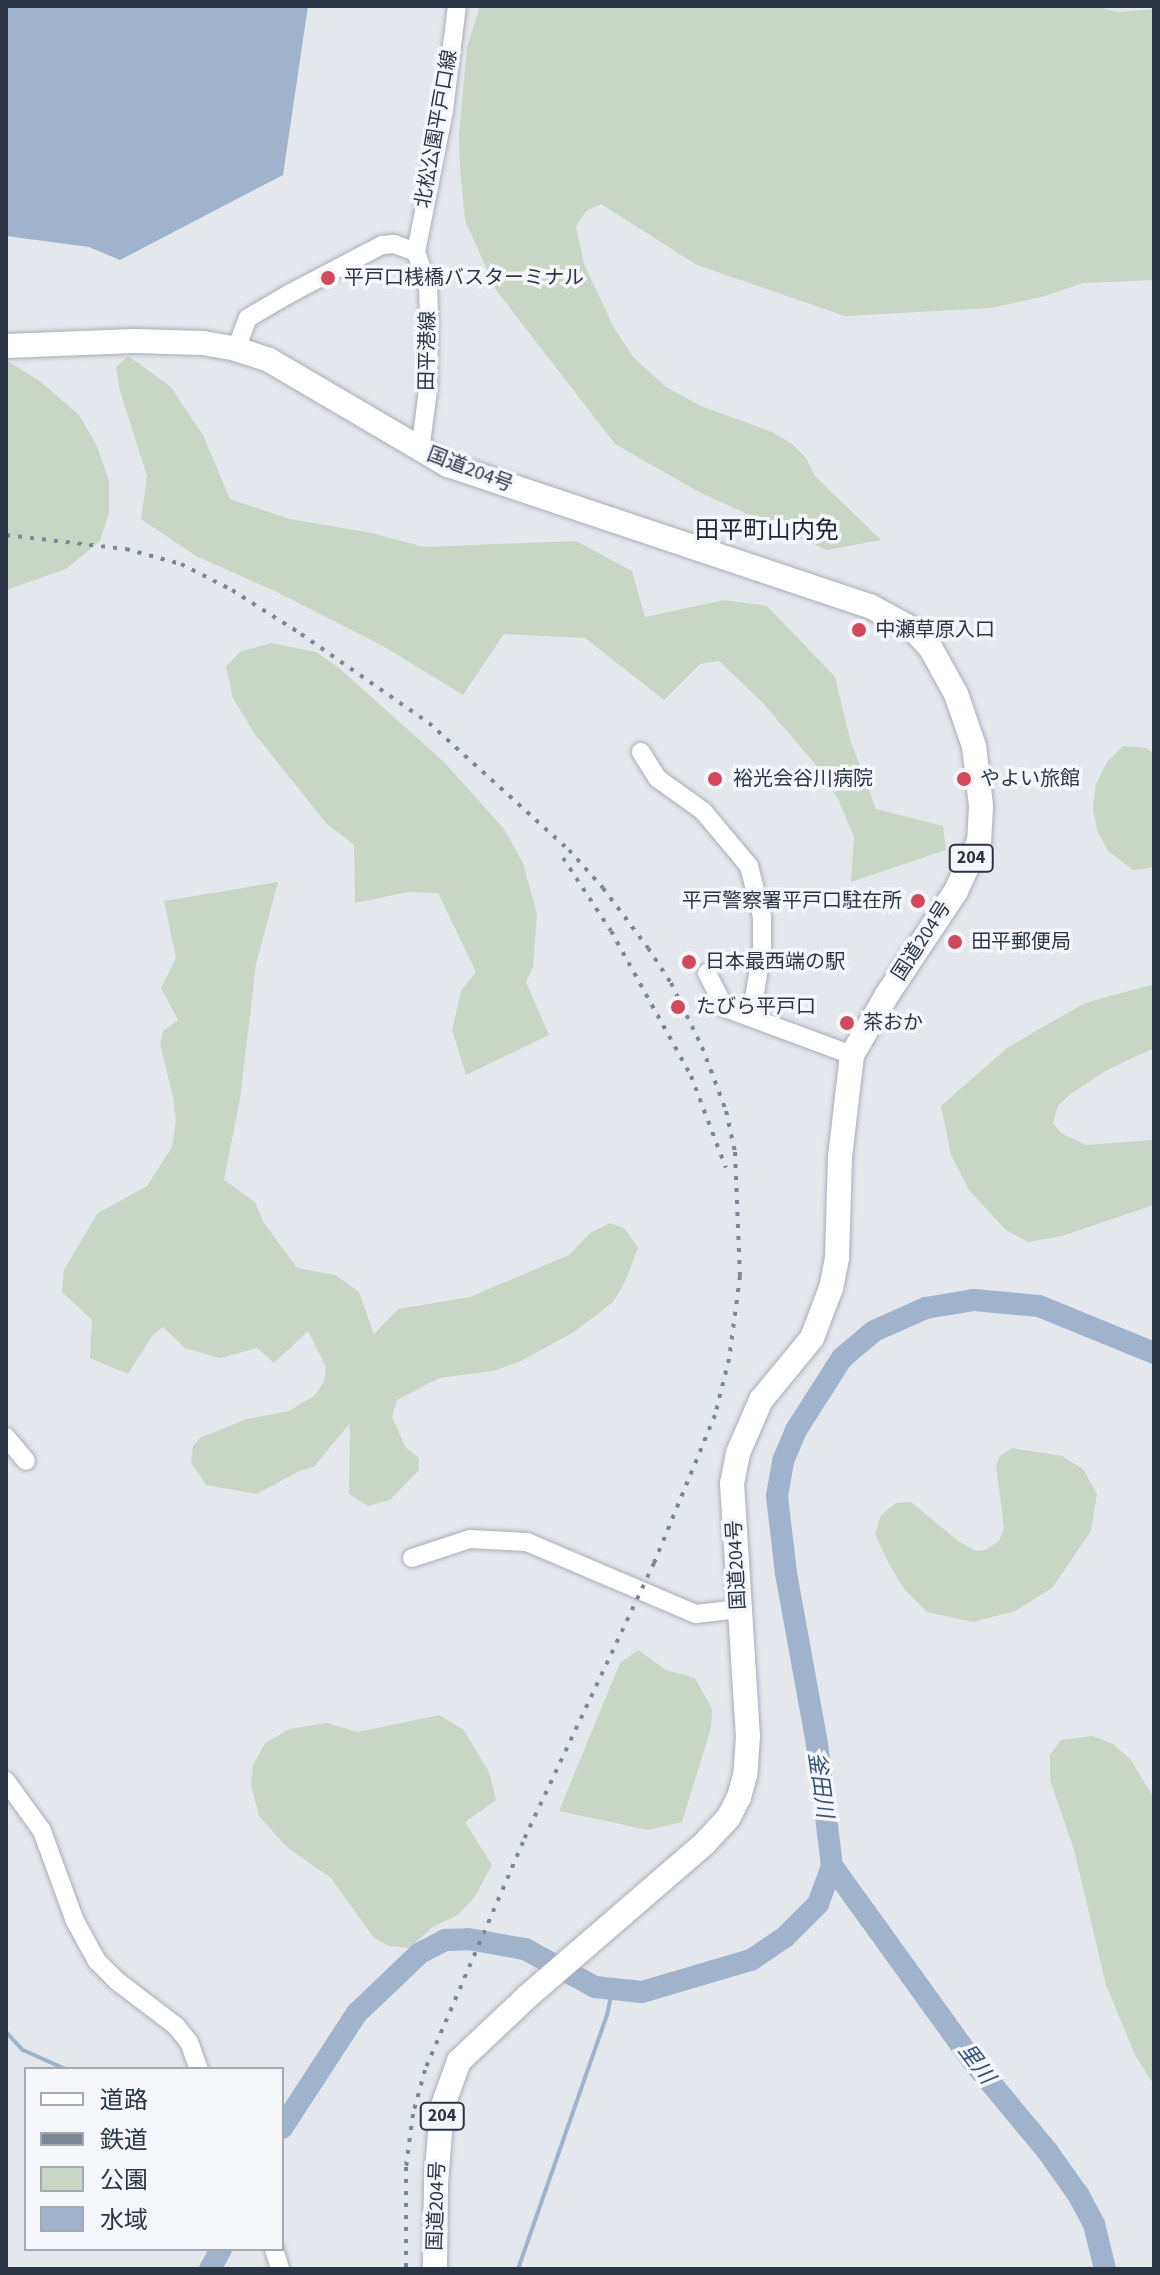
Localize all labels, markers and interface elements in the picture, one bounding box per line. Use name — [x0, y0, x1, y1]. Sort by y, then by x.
street label: 北松公園平戸口線 — [411, 48, 463, 210]
place label: 平戸口桟橋バスターミナル — [344, 266, 584, 290]
marker: 平戸口桟橋バスターミナル — [319, 269, 337, 287]
street label: 田平港線 — [415, 311, 441, 391]
street label: 国道204号 — [424, 443, 516, 497]
district label: 田平町山内免 — [695, 517, 839, 545]
place label: 中瀬草原入口 — [875, 618, 995, 642]
marker: 中瀬草原入口 — [850, 621, 868, 639]
place label: 裕光会谷川病院 — [733, 767, 873, 791]
place label: やよい旅館 — [980, 767, 1080, 791]
marker: 裕光会谷川病院 — [704, 768, 726, 790]
marker: やよい旅館 — [955, 770, 973, 788]
road number: 204 — [947, 844, 995, 872]
place label: 平戸警察署平戸口駐在所 — [682, 889, 902, 913]
marker: 平戸警察署平戸口駐在所 — [909, 892, 927, 910]
street label: 国道204号 — [887, 897, 957, 985]
place label: 田平郵便局 — [971, 930, 1071, 954]
marker: 田平郵便局 — [946, 933, 964, 951]
place label: 日本最西端の駅 — [705, 950, 845, 974]
marker: 日本最西端の駅 — [680, 953, 698, 971]
place label: たびら平戸口 — [696, 995, 816, 1019]
marker: たびら平戸口 — [667, 996, 689, 1018]
place label: 茶おか — [863, 1011, 923, 1035]
marker: 茶おか — [838, 1014, 856, 1032]
street label: 国道204号 — [723, 1520, 751, 1610]
water label: 釜田川 — [802, 1750, 838, 1820]
water label: 里川 — [952, 2038, 1000, 2090]
legend — [24, 2067, 284, 2251]
text: 道路 — [100, 2083, 148, 2118]
road number: 204 — [418, 2102, 466, 2130]
text: 鉄道 — [100, 2123, 148, 2158]
street label: 国道204号 — [423, 2161, 451, 2251]
text: 公園 — [100, 2163, 148, 2198]
text: 水域 — [100, 2203, 148, 2238]

